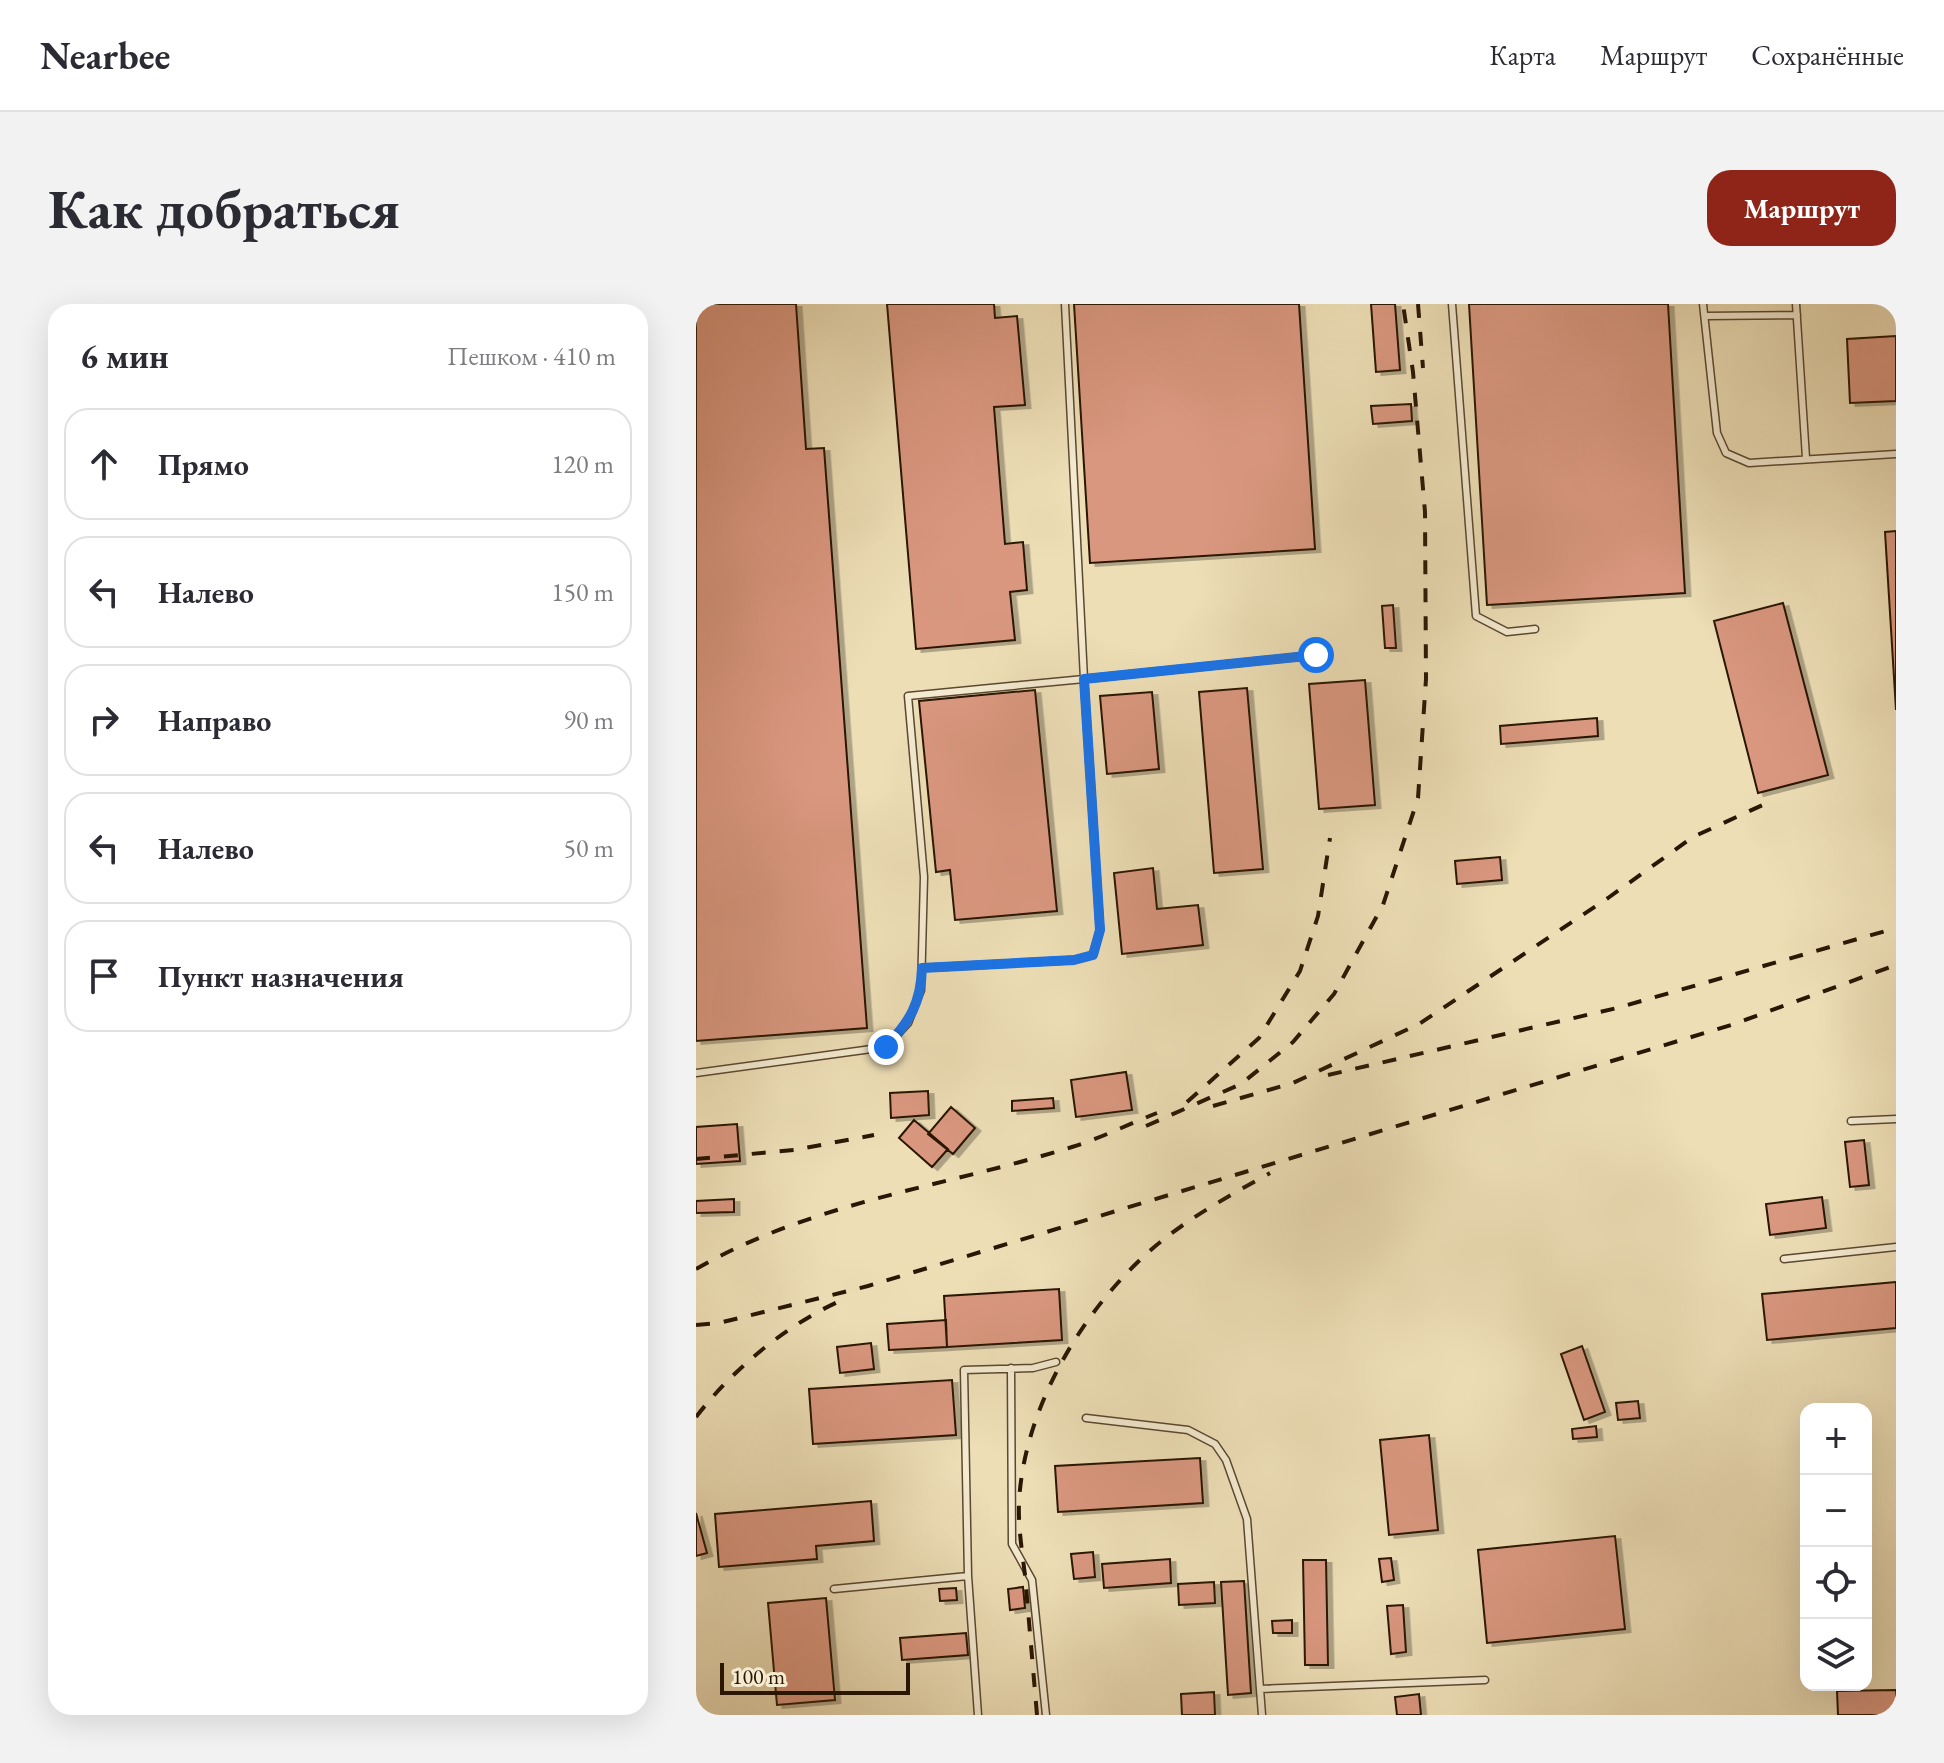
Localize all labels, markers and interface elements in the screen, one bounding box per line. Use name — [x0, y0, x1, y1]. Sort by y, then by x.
text: Nearbee — [40, 31, 170, 80]
text: Карта — [1489, 37, 1556, 73]
text: Маршрут — [1600, 37, 1707, 73]
text: Сохранённые — [1751, 37, 1904, 73]
button: Маршрут — [1707, 170, 1896, 246]
text: Как добраться — [48, 172, 400, 245]
text: 6 мин — [80, 334, 169, 378]
text: Пешком · 410 m — [447, 339, 616, 373]
icon: ahead — [82, 442, 126, 486]
text: Прямо — [158, 445, 249, 484]
text: 120 m — [551, 447, 614, 481]
icon: left — [82, 570, 126, 614]
text: Налево — [158, 573, 254, 612]
text: 150 m — [551, 575, 614, 609]
route start — [1298, 637, 1334, 673]
icon: right — [82, 698, 126, 742]
text: Направо — [158, 701, 271, 740]
text: 90 m — [564, 703, 614, 737]
icon: left — [82, 826, 126, 870]
text: Налево — [158, 829, 254, 868]
text: 50 m — [564, 831, 614, 865]
icon: arrive — [82, 954, 126, 998]
text: Пункт назначения — [158, 957, 404, 996]
route end — [868, 1029, 904, 1065]
map controls — [1800, 1403, 1872, 1691]
button: + — [1800, 1403, 1872, 1475]
button: − — [1800, 1475, 1872, 1547]
button: locate — [1800, 1547, 1872, 1619]
button: layers — [1800, 1619, 1872, 1691]
scale bar — [720, 1659, 910, 1695]
text: 100 m — [732, 1662, 785, 1691]

